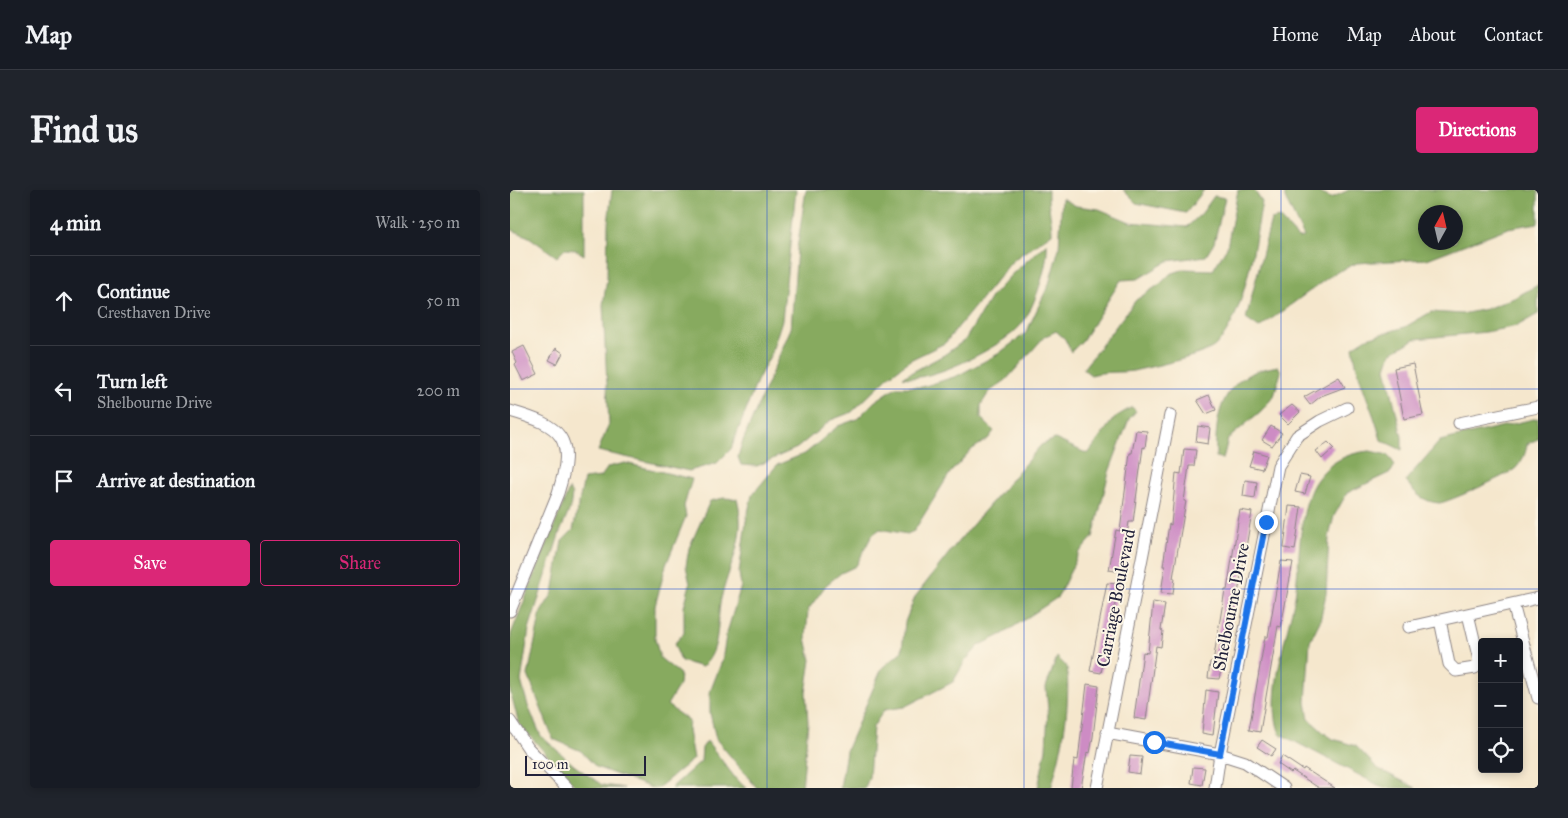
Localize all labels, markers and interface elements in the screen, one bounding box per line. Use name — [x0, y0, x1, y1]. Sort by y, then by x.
text: Map — [25, 20, 72, 50]
text: Home — [1272, 24, 1319, 46]
text: Map — [1347, 24, 1382, 46]
text: About — [1410, 24, 1456, 46]
text: Contact — [1484, 24, 1543, 46]
button: Directions — [1416, 107, 1538, 153]
text: Find us — [30, 109, 138, 152]
north arrow — [1418, 205, 1463, 250]
text: 4 min — [50, 210, 101, 236]
text: Walk · 250 m — [375, 213, 460, 232]
text: Continue — [97, 280, 170, 303]
icon: ahead — [50, 287, 78, 315]
text: 50 m — [426, 291, 460, 310]
text: Cresthaven Drive — [97, 303, 211, 322]
text: Turn left — [97, 370, 167, 393]
icon: left — [50, 377, 78, 405]
text: 200 m — [417, 381, 460, 400]
text: Shelbourne Drive — [97, 393, 212, 412]
icon: arrive — [50, 467, 78, 495]
text: Arrive at destination — [97, 469, 255, 492]
route end — [1255, 511, 1278, 534]
street label: Carriage Boulevard — [1092, 527, 1141, 669]
button: Save — [50, 540, 250, 586]
button: Share — [260, 540, 460, 586]
street label: Shelbourne Drive — [1208, 541, 1254, 673]
map controls — [1478, 638, 1523, 773]
button: + — [1478, 638, 1523, 683]
button: − — [1478, 683, 1523, 728]
button: locate — [1478, 728, 1523, 773]
route start — [1143, 731, 1166, 754]
scale bar — [525, 753, 646, 776]
text: 100 m — [532, 756, 569, 773]

